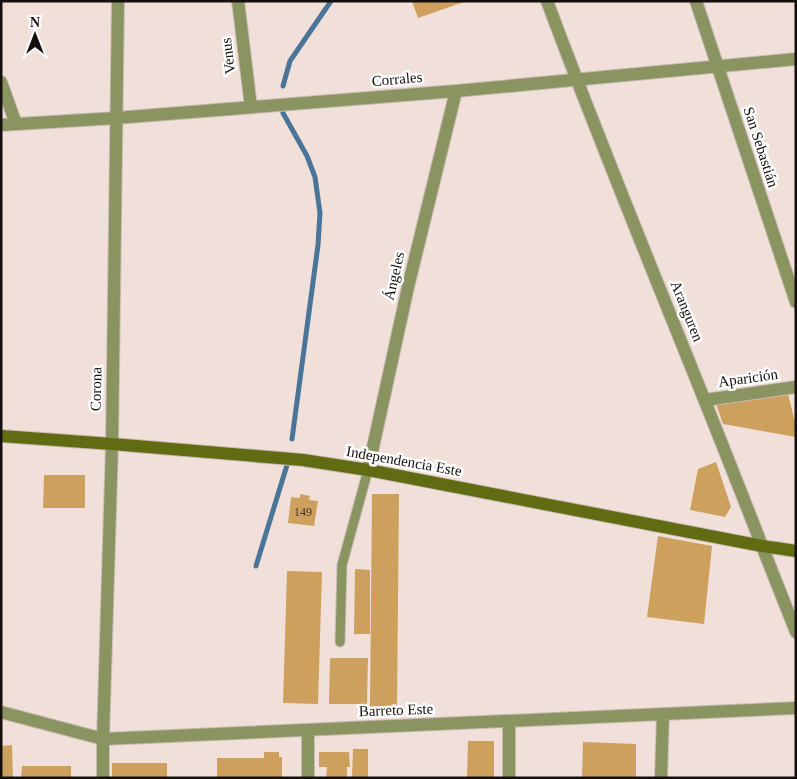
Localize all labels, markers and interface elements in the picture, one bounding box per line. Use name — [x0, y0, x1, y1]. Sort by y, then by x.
north arrow — [10, 10, 60, 60]
text: N — [30, 15, 40, 30]
street label: Venus — [218, 37, 238, 75]
street label: Corrales — [371, 69, 423, 89]
street label: San Sebastián — [740, 105, 782, 190]
street label: Ángeles — [381, 250, 407, 302]
street label: Aranguren — [668, 278, 707, 344]
street label: Corona — [88, 366, 104, 411]
street label: Aparición — [717, 366, 779, 390]
street label: Independencia Este — [345, 443, 463, 479]
house number: 149 — [294, 505, 312, 519]
street label: Barreto Este — [358, 701, 434, 719]

